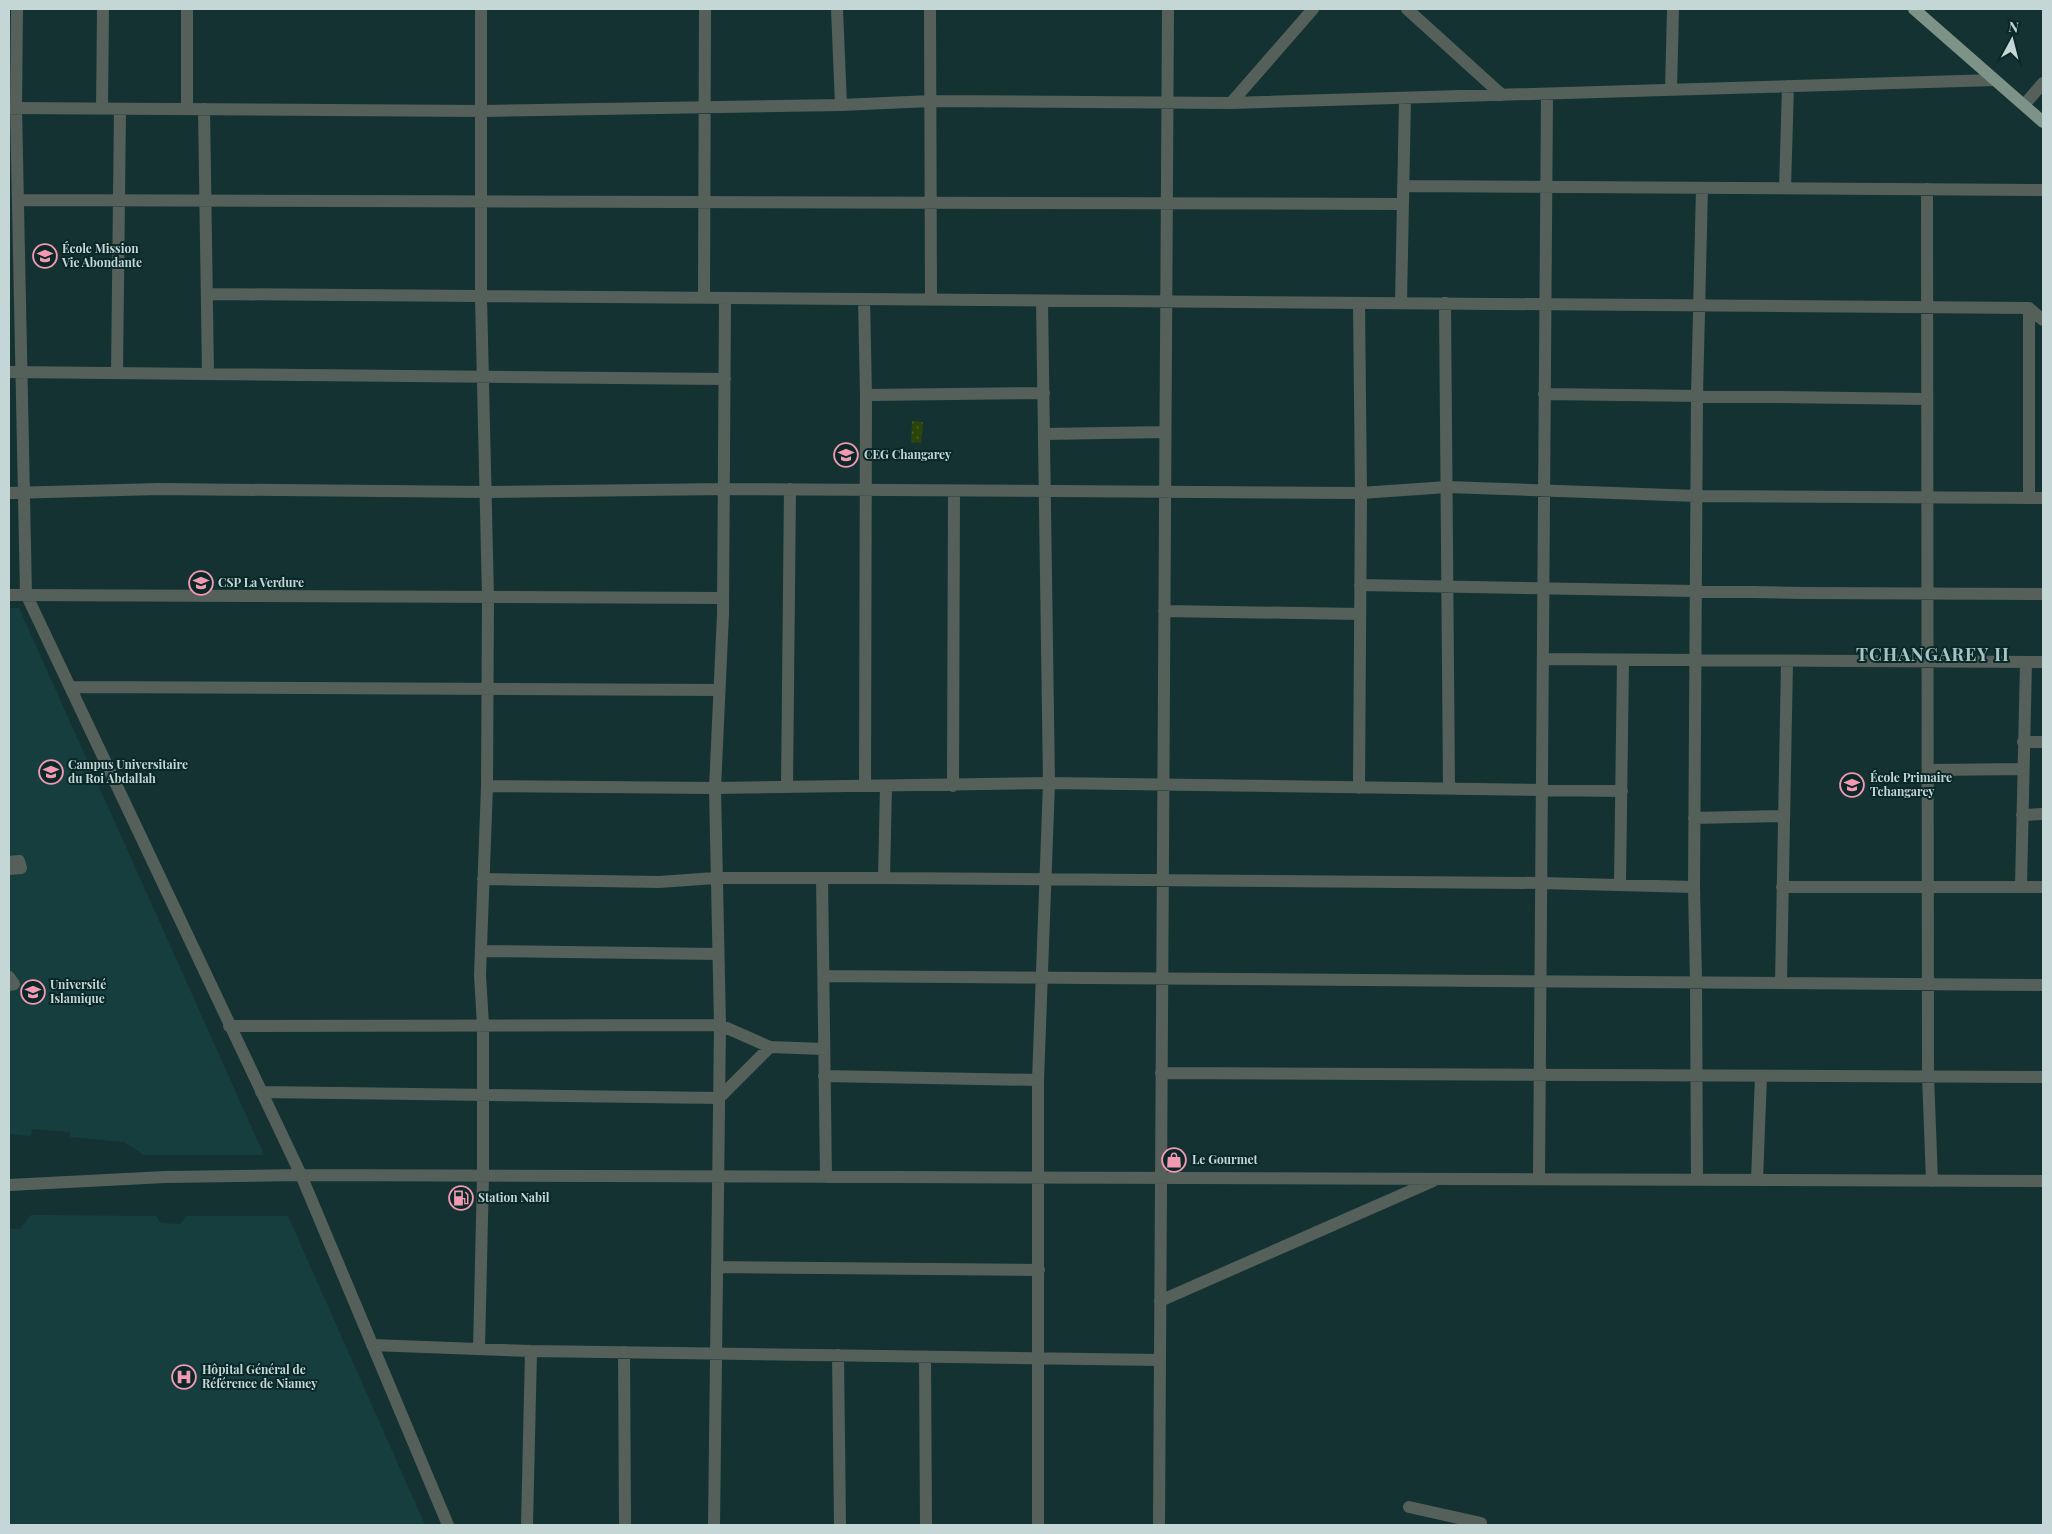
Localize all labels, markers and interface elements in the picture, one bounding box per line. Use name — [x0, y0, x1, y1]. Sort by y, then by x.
north arrow — [1987, 15, 2037, 65]
text: N — [2007, 17, 2020, 37]
place label: École Mission Vie Abondante — [61, 240, 142, 270]
school or university icon: École Mission Vie Abondante — [32, 243, 58, 269]
school or university icon: CEG Changarey — [833, 442, 859, 468]
place label: CEG Changarey — [864, 446, 952, 462]
school or university icon: CSP La Verdure — [188, 570, 214, 596]
place label: CSP La Verdure — [218, 574, 304, 590]
district label: TCHANGAREY II — [1856, 642, 2010, 666]
place label: Campus Universitaire du Roi Abdallah — [68, 756, 188, 786]
school or university icon: Campus Universitaire du Roi Abdallah — [38, 759, 64, 785]
place label: École Primaire Tchangarey — [1870, 769, 1952, 799]
school or university icon: École Primaire Tchangarey — [1839, 772, 1865, 798]
place label: Université Islamique — [50, 976, 106, 1006]
school or university icon: Université Islamique — [20, 979, 46, 1005]
shop icon: Le Gourmet — [1161, 1147, 1187, 1173]
place label: Le Gourmet — [1192, 1151, 1259, 1167]
fuel station icon: Station Nabil — [448, 1185, 474, 1211]
place label: Station Nabil — [478, 1189, 550, 1205]
place label: Hôpital Général de Référence de Niamey — [202, 1361, 318, 1391]
hospital icon: Hôpital Général de Référence de Niamey — [171, 1364, 197, 1390]

